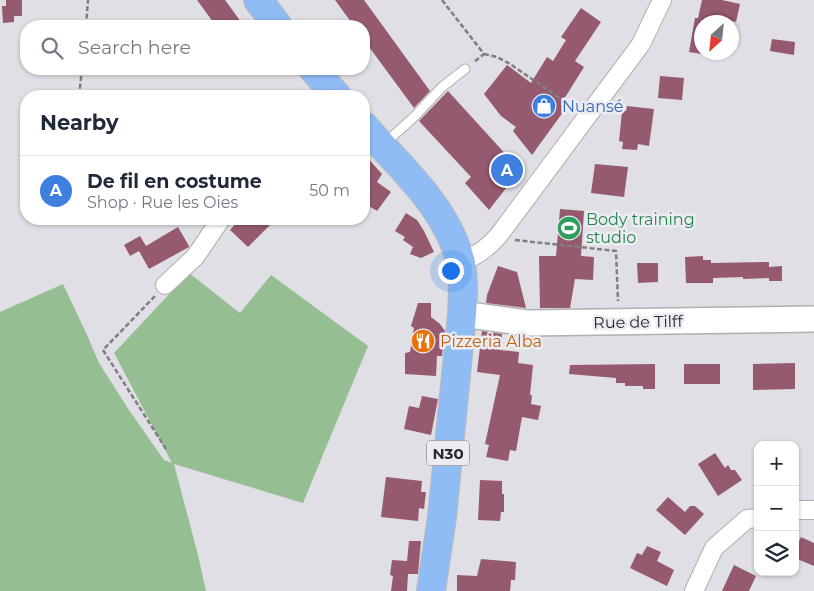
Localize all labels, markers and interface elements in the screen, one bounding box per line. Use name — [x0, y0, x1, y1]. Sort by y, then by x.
north arrow — [694, 15, 739, 60]
search box — [20, 20, 370, 75]
icon: search — [38, 34, 66, 62]
text: Search here — [78, 36, 191, 59]
shop icon: Nuansé — [531, 93, 557, 119]
place label: Nuansé — [562, 97, 624, 116]
text: Nearby — [40, 110, 119, 135]
pin: A — [491, 151, 523, 189]
text: De fil en costume — [87, 170, 262, 193]
text: A — [50, 181, 62, 200]
text: 50 m — [309, 181, 350, 200]
text: Shop · Rue les Oies — [87, 193, 238, 212]
place label: Body training studio — [586, 210, 695, 247]
sports icon: Body training studio — [556, 215, 582, 241]
your location — [438, 258, 464, 284]
street label: Rue de Tilff — [593, 312, 684, 332]
restaurant icon: Pizzeria Alba — [410, 328, 436, 354]
place label: Pizzeria Alba — [440, 332, 542, 351]
road number: N30 — [427, 440, 469, 466]
map controls — [754, 441, 799, 576]
button: + — [754, 441, 799, 486]
button: − — [754, 486, 799, 531]
button: layers — [754, 531, 799, 576]

